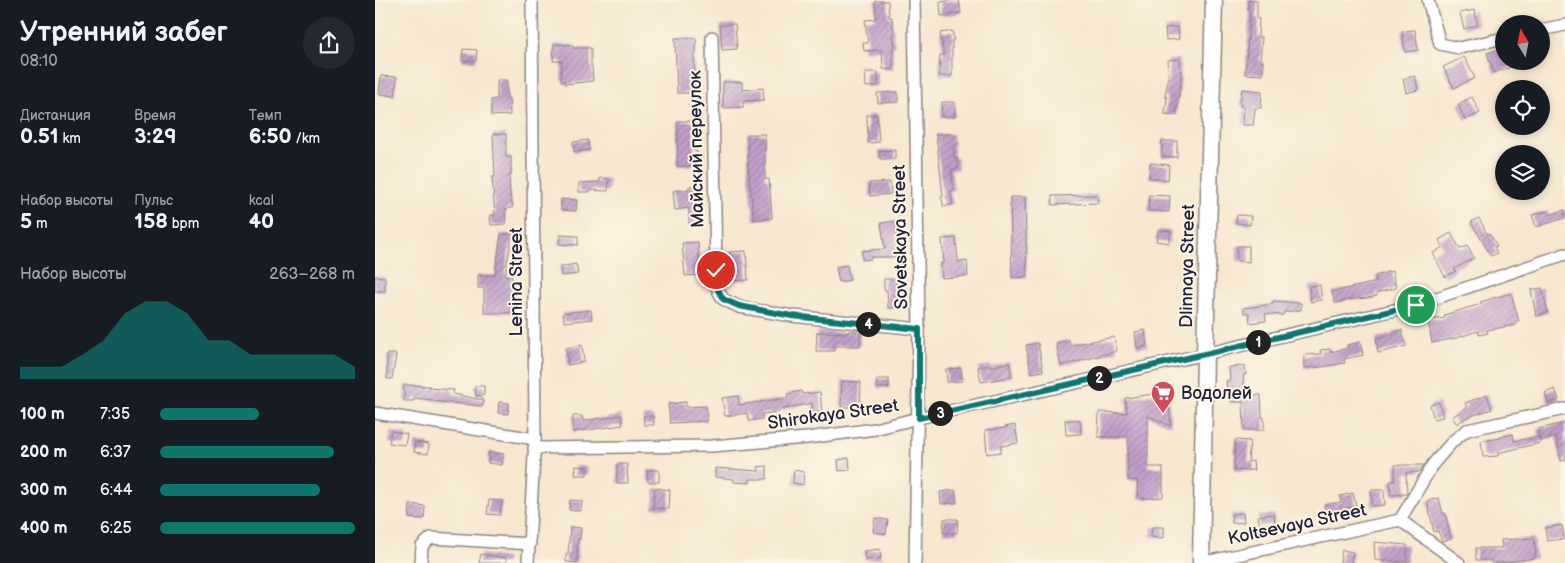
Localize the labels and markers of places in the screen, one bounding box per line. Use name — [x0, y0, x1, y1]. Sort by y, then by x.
pin — [695, 249, 737, 291]
pin — [1395, 284, 1437, 326]
pin: 4 — [855, 312, 881, 336]
pin: 1 — [1245, 330, 1271, 354]
pin: 2 — [1087, 366, 1111, 390]
supermarket icon: Водолей — [1150, 380, 1176, 414]
place label: Водолей — [1181, 383, 1252, 404]
pin: 3 — [927, 400, 953, 426]

